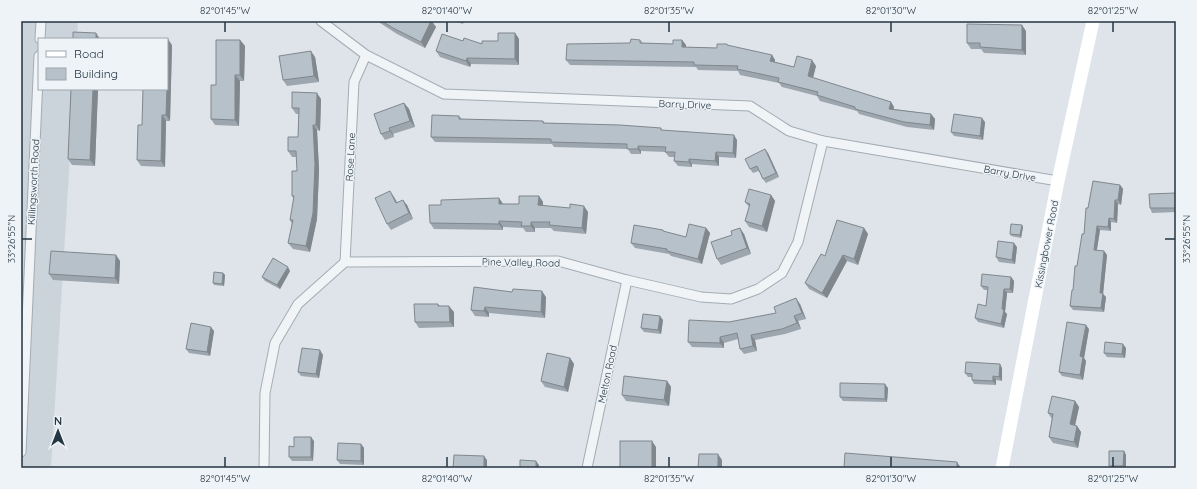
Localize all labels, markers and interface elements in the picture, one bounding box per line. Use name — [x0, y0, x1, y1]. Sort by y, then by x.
text: 82°01'45"W — [200, 4, 250, 17]
text: 82°01'40"W — [422, 4, 473, 17]
text: 82°01'35"W — [644, 4, 694, 17]
text: 82°01'30"W — [866, 4, 917, 17]
text: 82°01'25"W — [1088, 4, 1138, 17]
legend — [38, 38, 168, 90]
text: Road — [74, 46, 104, 61]
text: Building — [74, 66, 118, 81]
street label: Barry Drive — [658, 97, 712, 112]
street label: Rose Lane — [343, 132, 358, 182]
street label: Killingsworth Road — [25, 139, 42, 225]
street label: Barry Drive — [983, 163, 1037, 185]
street label: Kissingbower Road — [1032, 199, 1061, 289]
text: 33°26'55"N — [5, 215, 18, 263]
text: 33°26'55"N — [1180, 215, 1193, 263]
street label: Pine Valley Road — [482, 255, 560, 270]
street label: Melton Road — [595, 344, 620, 404]
north arrow — [38, 411, 78, 451]
text: N — [54, 414, 62, 428]
text: 82°01'45"W — [200, 472, 250, 485]
text: 82°01'40"W — [422, 472, 473, 485]
text: 82°01'35"W — [644, 472, 694, 485]
text: 82°01'30"W — [866, 472, 917, 485]
text: 82°01'25"W — [1088, 472, 1138, 485]

